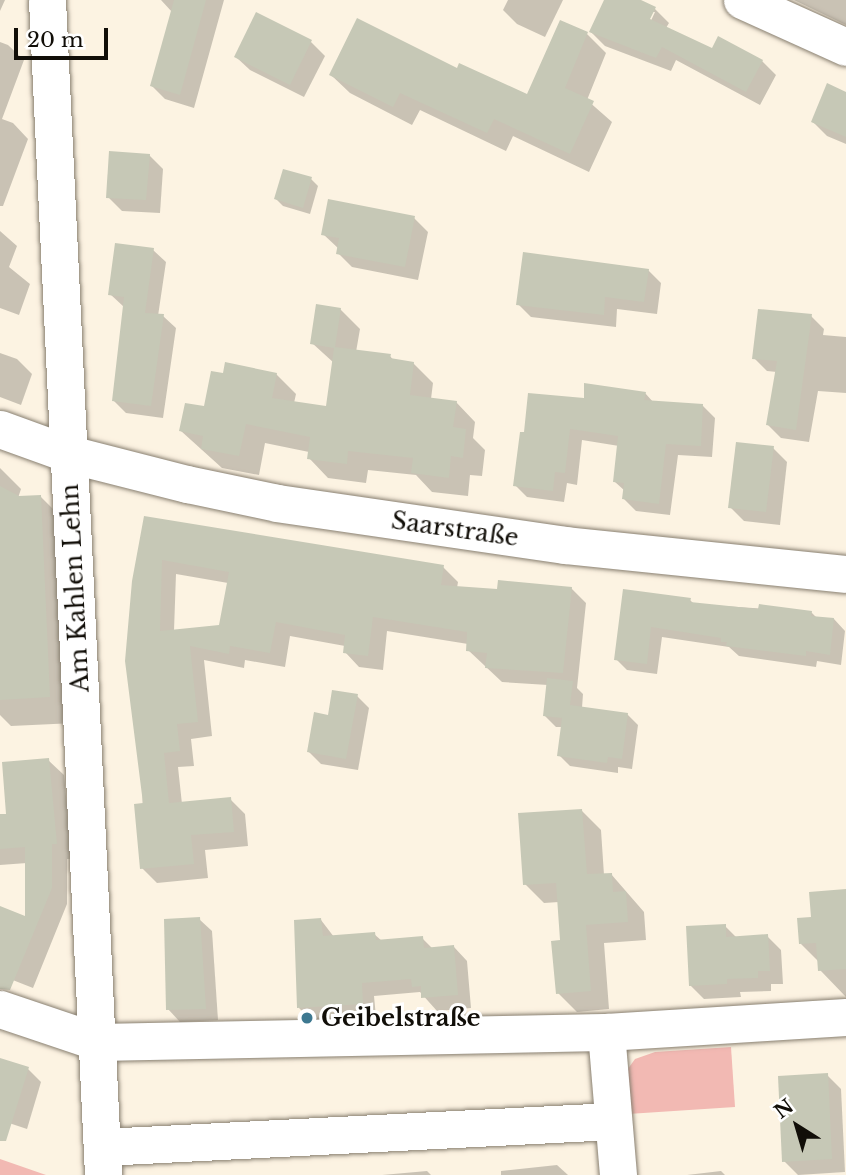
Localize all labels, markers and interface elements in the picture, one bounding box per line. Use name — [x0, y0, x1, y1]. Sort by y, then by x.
scale bar — [18, 14, 112, 58]
text: 20 m — [27, 27, 84, 53]
street label: Am Kahlen Lehn — [55, 483, 95, 693]
street label: Saarstraße — [389, 506, 521, 552]
place label: Geibelstraße — [321, 1004, 481, 1032]
marker: Geibelstraße — [299, 1010, 315, 1026]
north arrow — [762, 1091, 832, 1161]
text: N — [770, 1094, 798, 1123]

